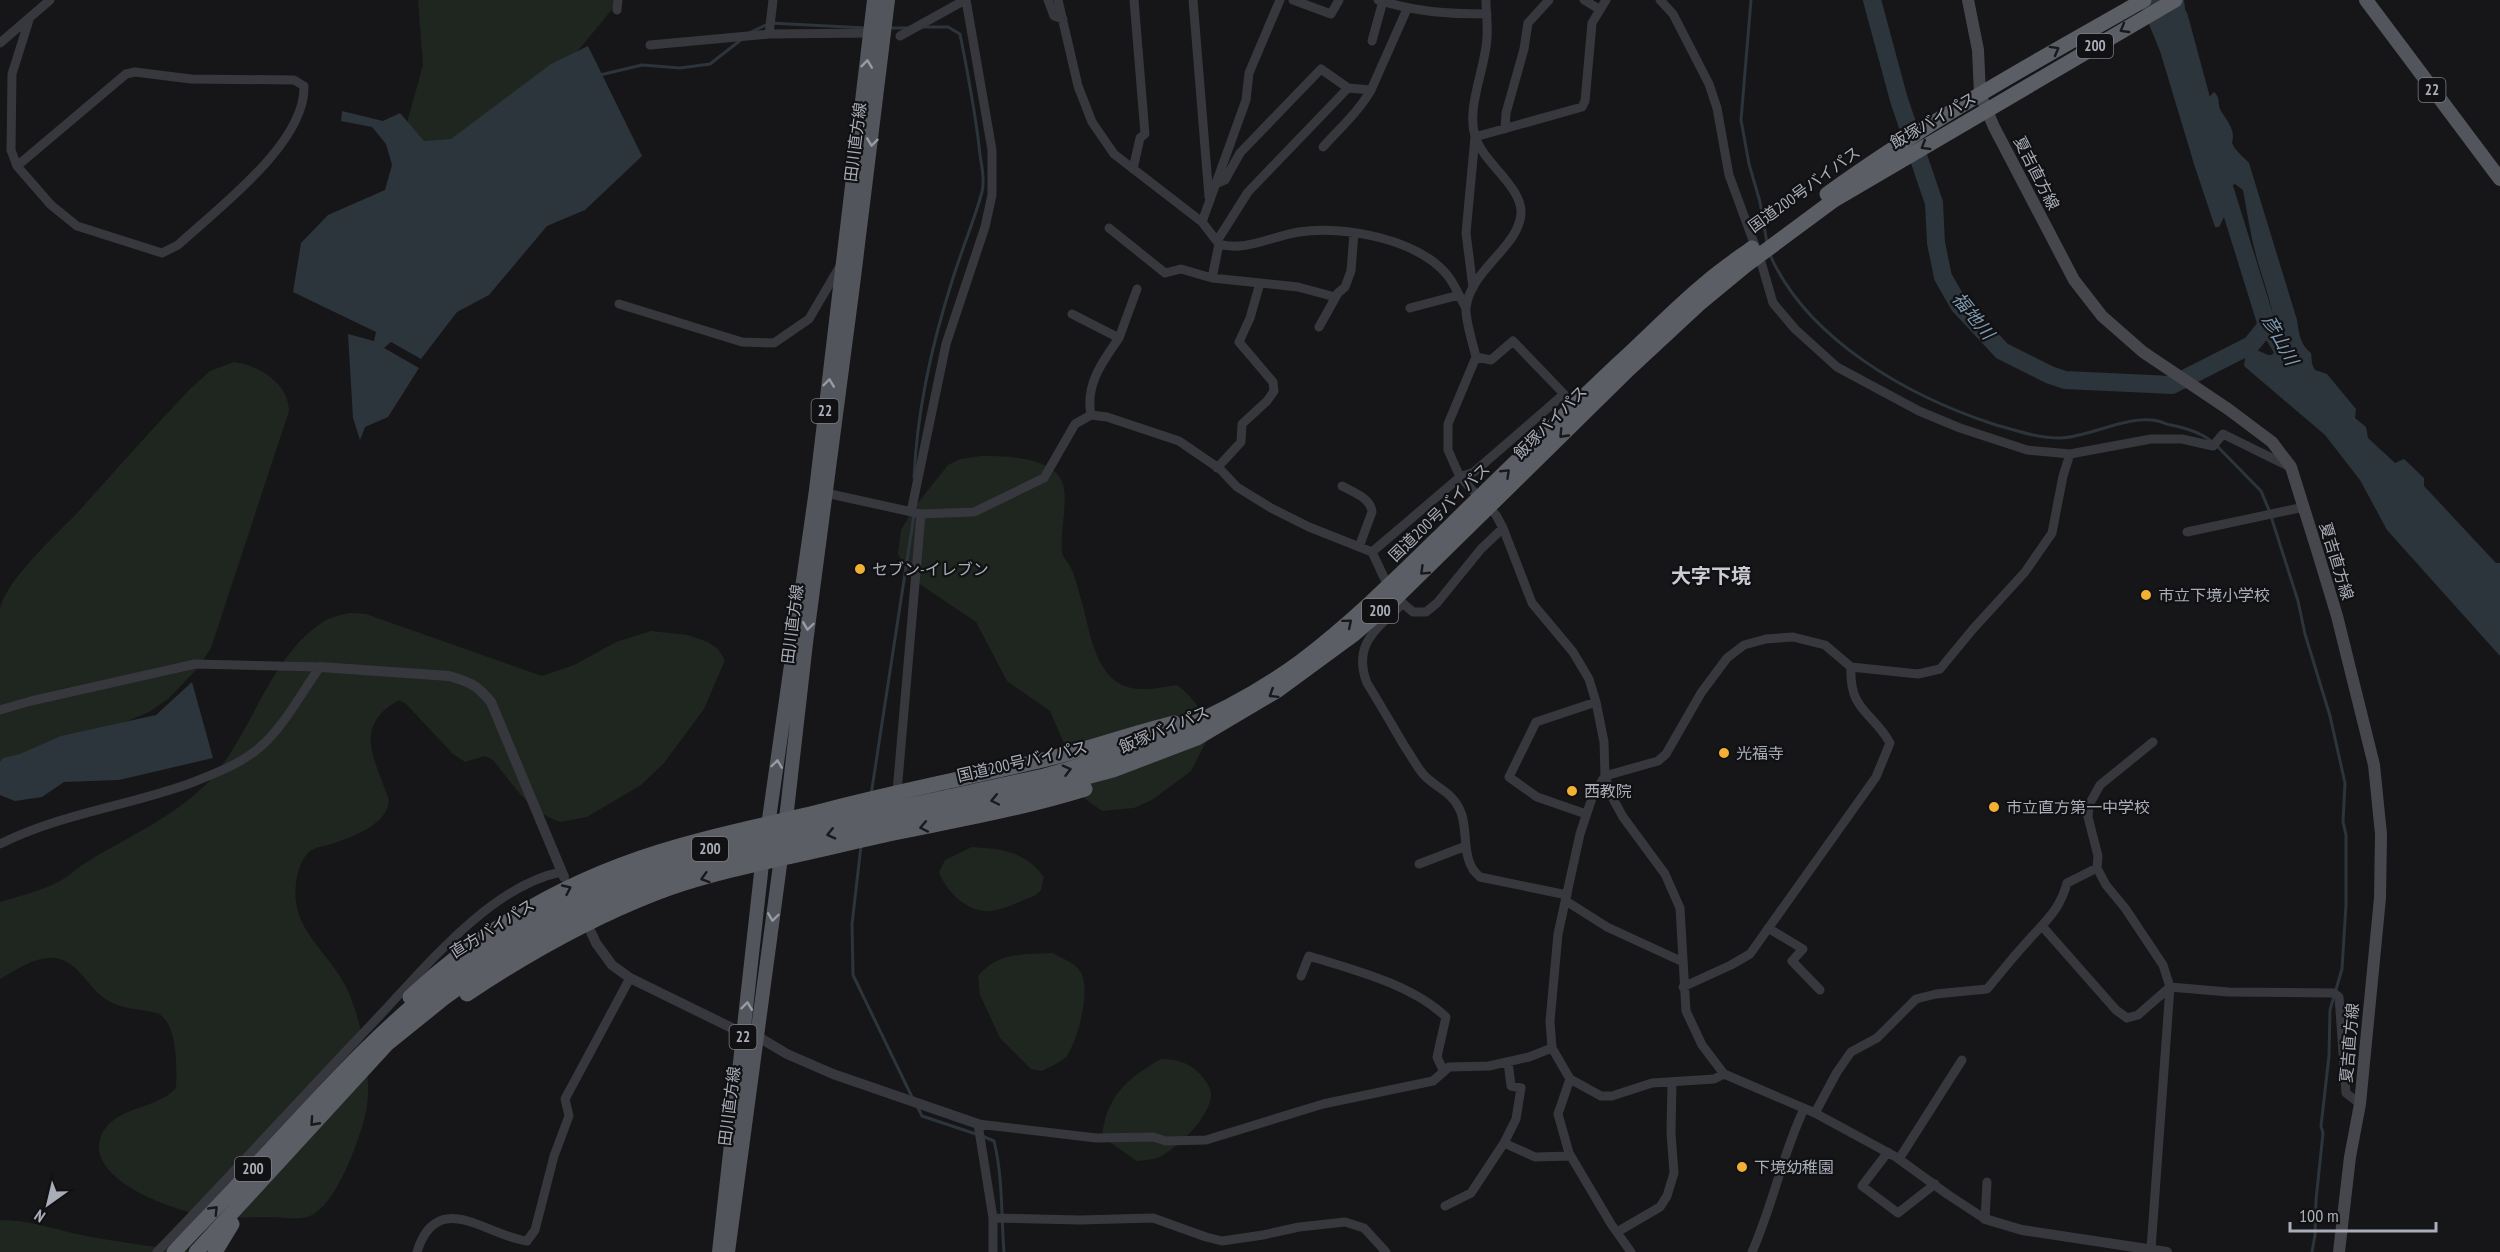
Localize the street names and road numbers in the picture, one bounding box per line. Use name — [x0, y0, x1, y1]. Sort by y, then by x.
road number: 200 — [2077, 34, 2113, 58]
road number: 22 — [2418, 78, 2446, 102]
street label: 飯塚バイパス — [1887, 87, 1979, 153]
street label: 田川直方線 — [840, 101, 870, 183]
street label: 夏吉直方線 — [2010, 133, 2064, 213]
street label: 国道200号バイパス — [1744, 142, 1864, 236]
street label: 飯塚バイパス — [1509, 381, 1591, 463]
road number: 22 — [812, 399, 838, 423]
street label: 国道200号バイパス — [1384, 459, 1494, 565]
street label: 夏吉直方線 — [2316, 520, 2358, 602]
street label: 田川直方線 — [777, 583, 807, 665]
road number: 200 — [1362, 599, 1398, 623]
street label: 飯塚バイパス — [1116, 701, 1212, 757]
street label: 国道200号バイパス — [955, 736, 1089, 786]
road number: 200 — [692, 837, 728, 861]
street label: 直方バイパス — [446, 894, 538, 962]
street label: 夏吉直方線 — [2336, 1002, 2362, 1084]
road number: 22 — [730, 1025, 756, 1049]
street label: 田川直方線 — [714, 1065, 744, 1147]
road number: 200 — [235, 1157, 271, 1181]

